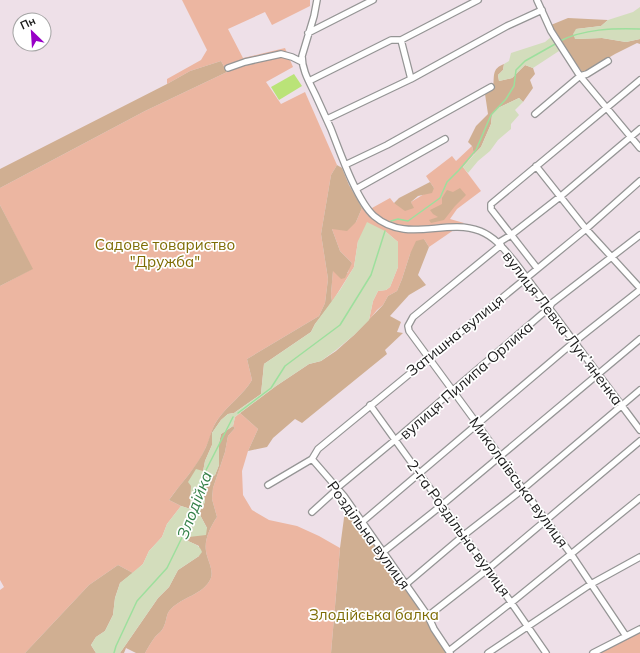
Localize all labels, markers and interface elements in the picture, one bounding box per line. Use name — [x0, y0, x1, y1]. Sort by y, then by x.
north arrow — [12, 12, 52, 52]
text: Пн — [18, 13, 38, 33]
park label: Садове товариство "Дружба" — [95, 235, 235, 271]
street label: вулиця Левка Лукʼяненка — [499, 247, 627, 409]
street label: Затишна вулиця — [402, 290, 508, 380]
street label: вулиця Пилипа Орлика — [395, 317, 537, 443]
street label: Миколаївська вулиця — [465, 413, 573, 551]
street label: 2-га Роздільна вулиця — [403, 456, 515, 600]
water label: Злодійка — [172, 468, 216, 542]
street label: Роздільна вулиця — [323, 477, 415, 593]
park label: Злодійська балка — [309, 605, 439, 624]

